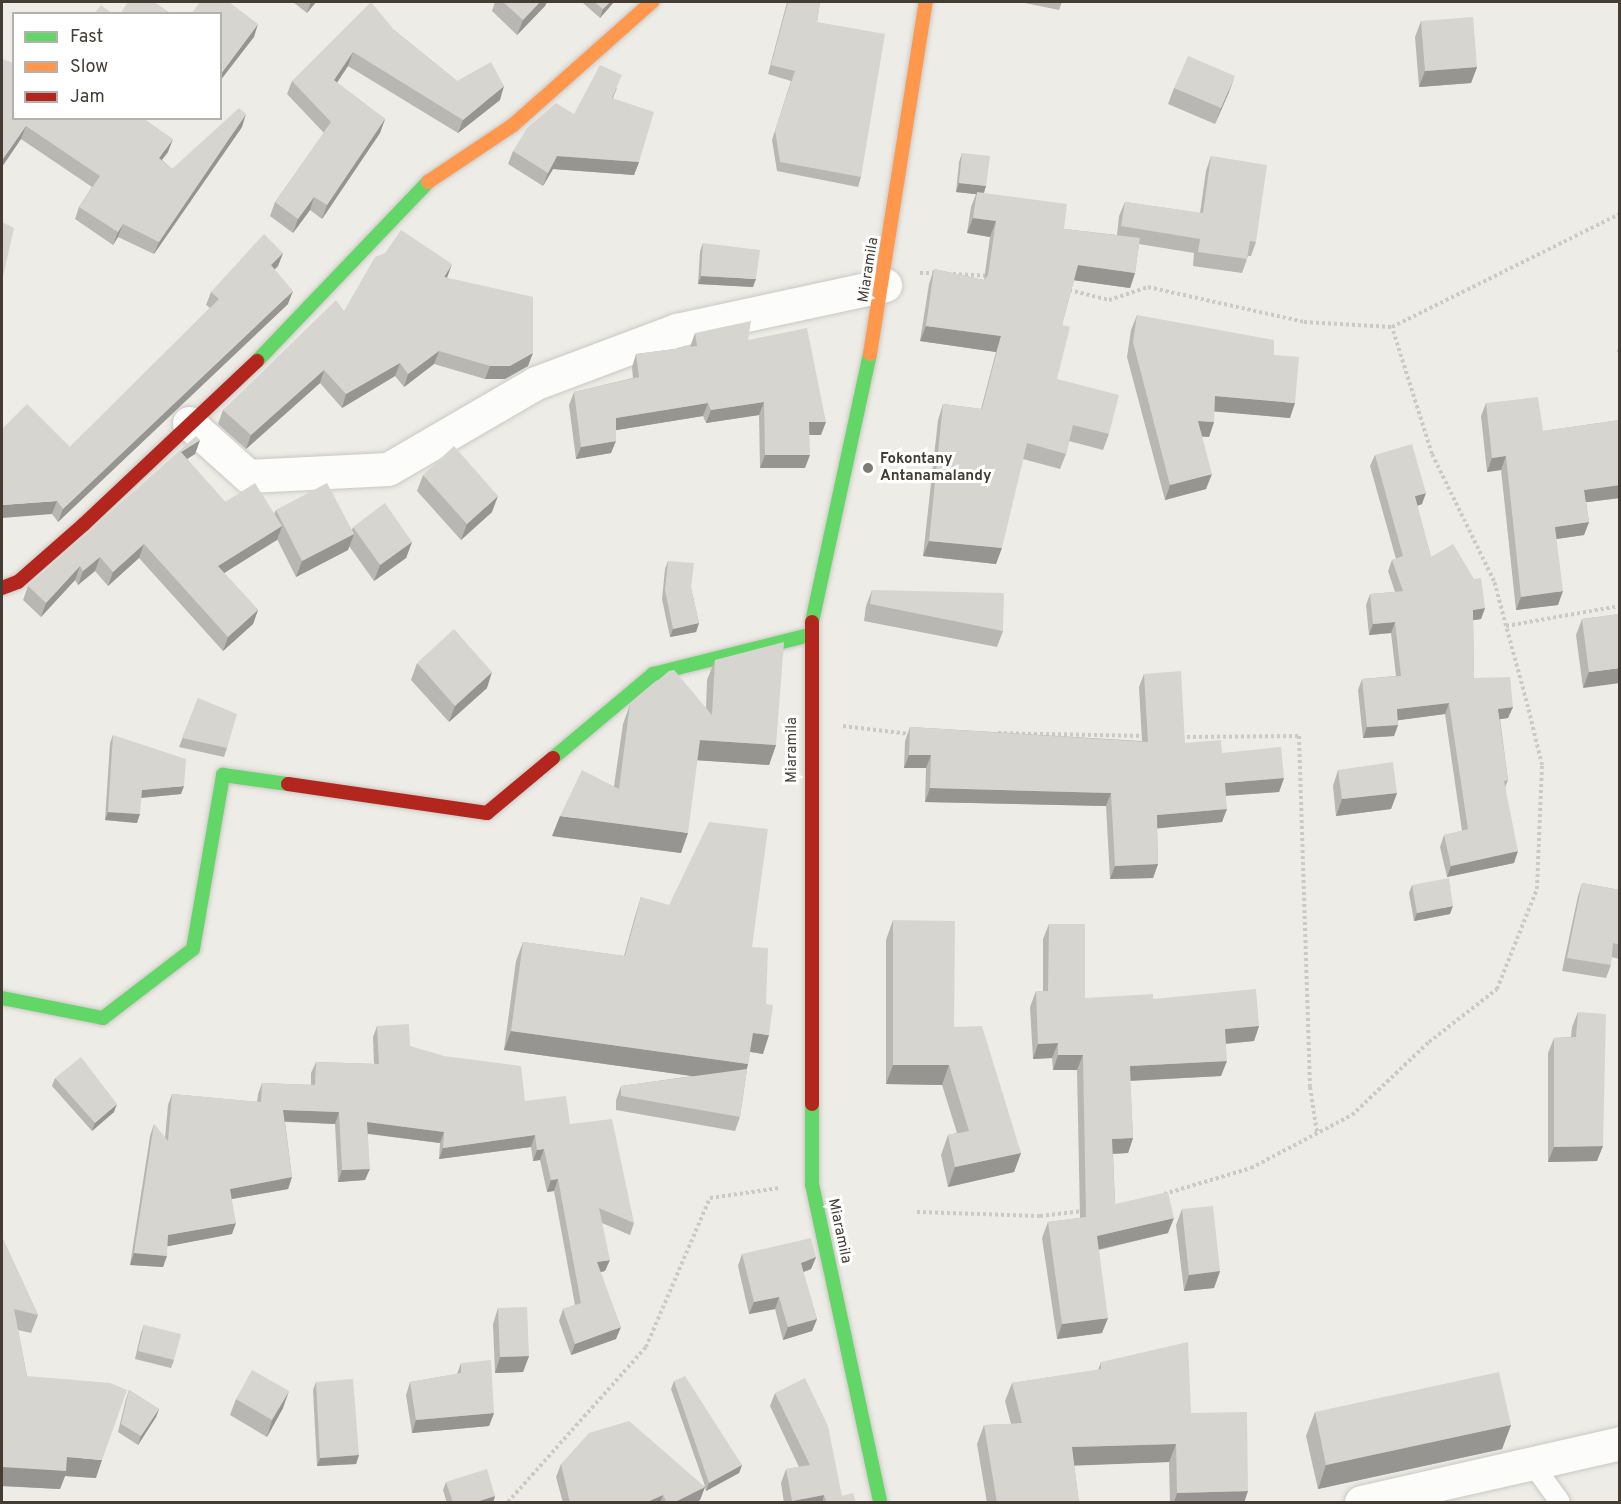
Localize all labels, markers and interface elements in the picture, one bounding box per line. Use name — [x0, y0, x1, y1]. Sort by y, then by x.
legend — [12, 12, 222, 120]
text: Fast — [70, 26, 103, 49]
text: Slow — [70, 56, 108, 79]
text: Jam — [70, 86, 105, 109]
street label: Miaramila — [855, 236, 883, 304]
place label: Fokontany Antanamalandy — [880, 450, 991, 485]
marker: Fokontany Antanamalandy — [861, 461, 875, 475]
street label: Miaramila — [784, 717, 802, 783]
street label: Miaramila — [823, 1197, 855, 1265]

